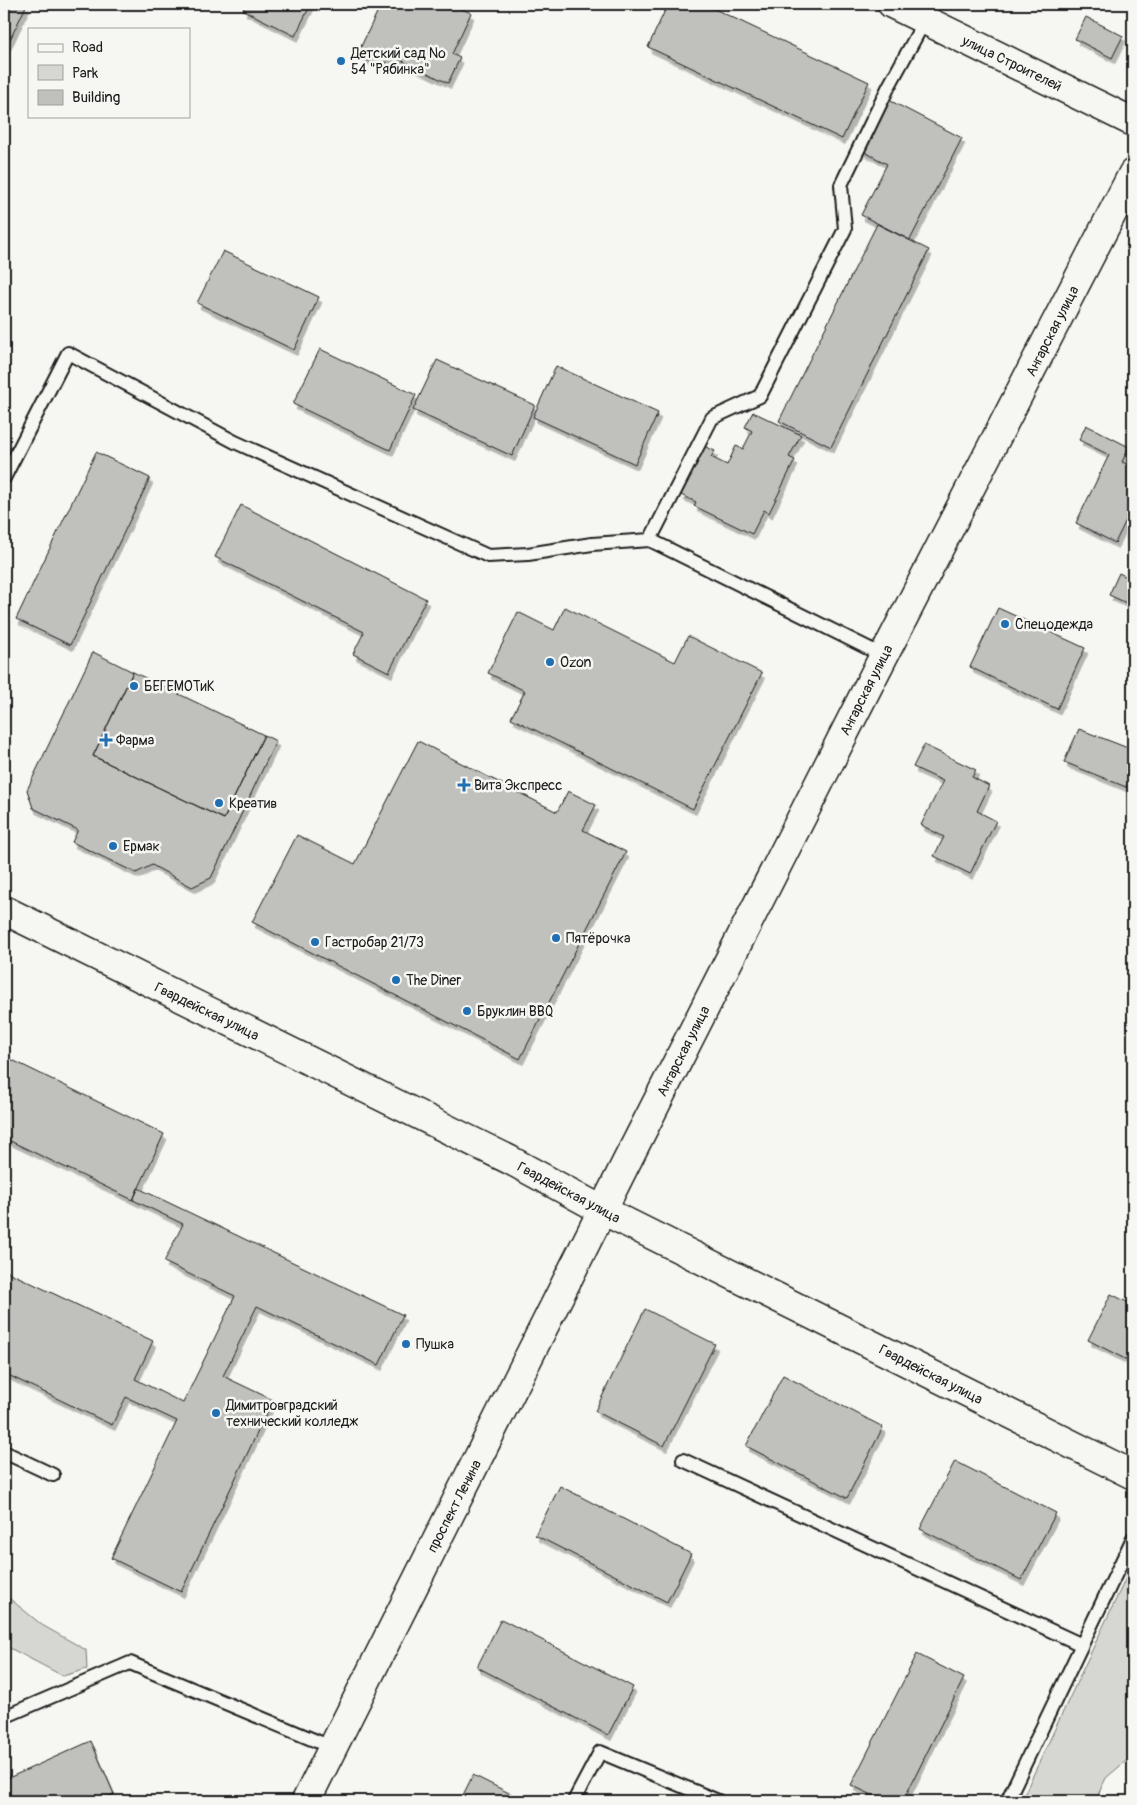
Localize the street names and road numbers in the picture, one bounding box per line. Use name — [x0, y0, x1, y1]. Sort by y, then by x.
street label: улица Строителей — [958, 32, 1064, 95]
street label: Ангарская улица — [1022, 283, 1083, 379]
street label: Ангарская улица — [836, 642, 897, 738]
street label: Гвардейская улица — [152, 979, 262, 1044]
street label: Ангарская улица — [653, 1003, 714, 1099]
street label: Гвардейская улица — [514, 1158, 623, 1227]
street label: Гвардейская улица — [876, 1341, 985, 1408]
street label: проспект Ленина — [424, 1457, 485, 1555]

